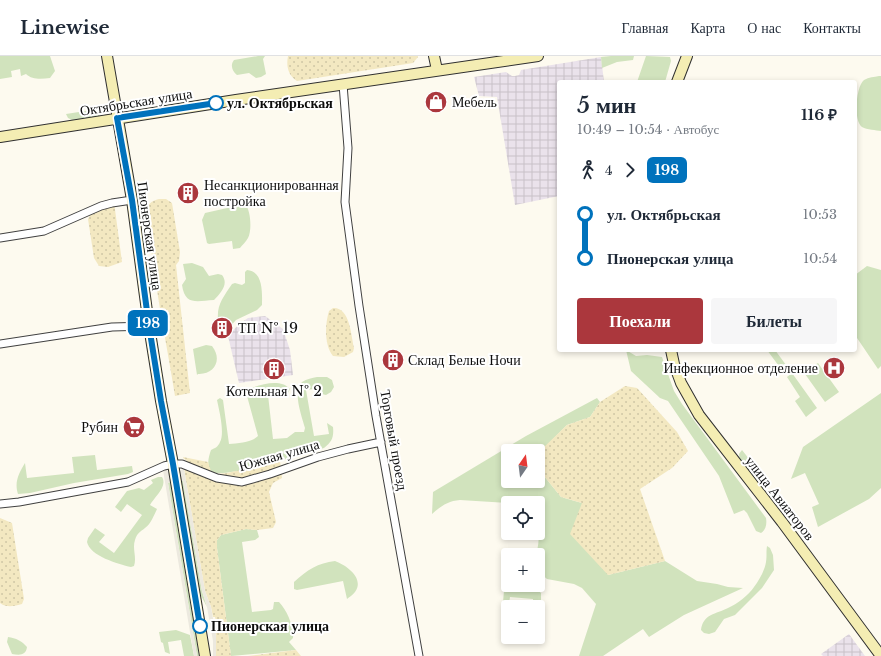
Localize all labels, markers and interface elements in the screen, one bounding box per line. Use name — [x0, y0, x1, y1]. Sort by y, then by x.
text: Linewise — [20, 16, 110, 39]
text: Главная — [621, 19, 668, 37]
text: Карта — [690, 19, 725, 37]
text: О нас — [747, 19, 781, 37]
text: Контакты — [803, 19, 861, 37]
street label: Октябрьская улица — [78, 84, 194, 120]
shop icon: Мебель — [423, 89, 449, 115]
text: 5 мин — [577, 92, 636, 119]
place label: Мебель — [452, 93, 497, 111]
place label: ул. Октябрьская — [227, 94, 333, 112]
marker: ул. Октябрьская — [208, 95, 224, 111]
text: 116 ₽ — [801, 105, 837, 124]
text: 10:49 – 10:54 · Автобус — [577, 121, 719, 138]
icon: walk — [577, 159, 599, 181]
icon: forward — [619, 159, 641, 181]
text: 198 — [655, 161, 679, 179]
text: 4 — [605, 162, 613, 179]
place label: Несанкционированная постройка — [204, 176, 339, 210]
building icon: Несанкционированная постройка — [175, 180, 201, 206]
street label: Пионерская улица — [133, 181, 167, 292]
text: ул. Октябрьская — [607, 205, 721, 224]
text: 10:53 — [803, 206, 837, 223]
text: Пионерская улица — [607, 249, 733, 268]
text: 10:54 — [803, 250, 837, 267]
button: Поехали — [577, 298, 703, 344]
button: Билеты — [711, 298, 837, 344]
line badge: 198 — [125, 310, 171, 336]
text: 198 — [136, 314, 160, 332]
building icon: ТП № 19 — [209, 315, 235, 341]
place label: ТП № 19 — [238, 319, 298, 337]
building icon: Склад Белые Ночи — [380, 347, 406, 373]
place label: Склад Белые Ночи — [408, 351, 521, 369]
hospital icon: Инфекционное отделение — [821, 355, 847, 381]
building icon: Котельная № 2 — [261, 356, 287, 382]
place label: Инфекционное отделение — [663, 359, 818, 377]
place label: Котельная № 2 — [226, 382, 322, 400]
street label: Торговый проезд — [376, 388, 412, 492]
supermarket icon: Рубин — [121, 414, 147, 440]
place label: Рубин — [81, 418, 118, 436]
street label: Южная улица — [237, 435, 322, 475]
north arrow — [501, 444, 545, 488]
map controls — [501, 444, 545, 644]
street label: улица Авиаторов — [741, 452, 819, 544]
button: locate — [501, 496, 545, 540]
button: + — [501, 548, 545, 592]
button: − — [501, 600, 545, 644]
place label: Пионерская улица — [211, 617, 329, 635]
marker: Пионерская улица — [192, 618, 208, 634]

